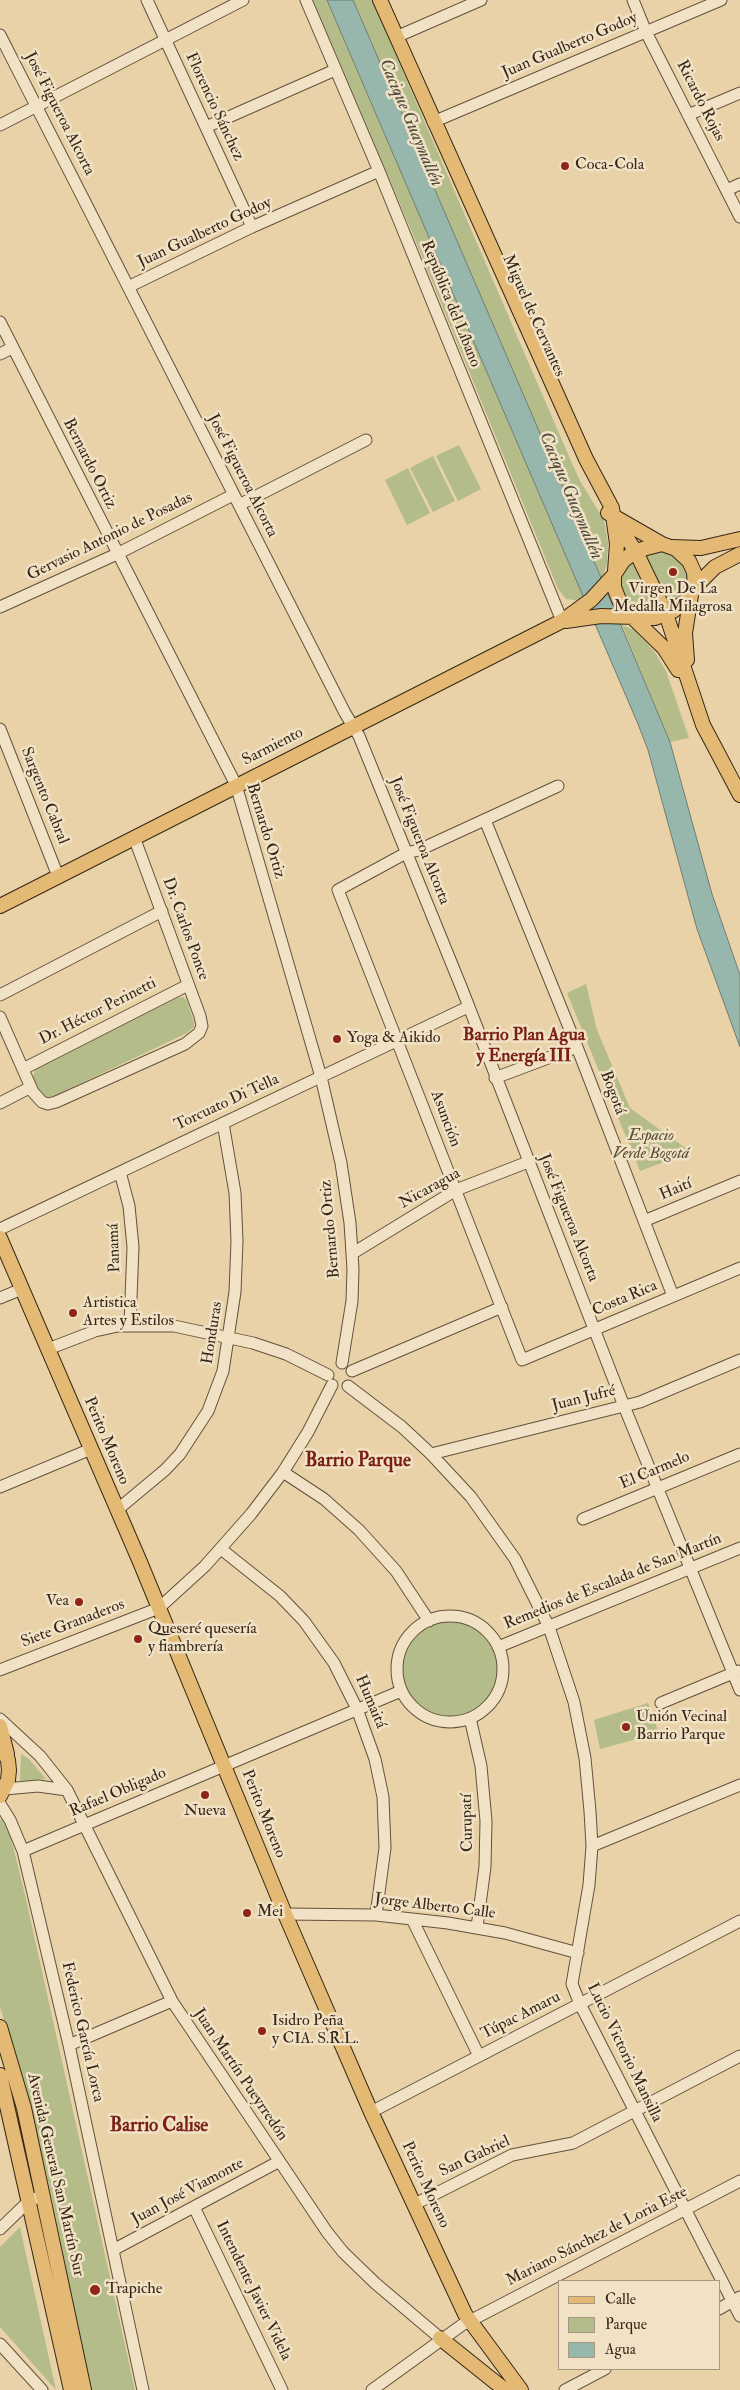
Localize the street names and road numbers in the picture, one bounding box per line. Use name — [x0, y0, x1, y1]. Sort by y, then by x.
street label: Juan Gualberto Godoy — [499, 9, 641, 83]
street label: José Figueroa Alcorta — [20, 49, 98, 179]
street label: Florencio Sánchez — [181, 50, 247, 164]
street label: Ricardo Rojas — [671, 57, 729, 145]
street label: Juan Gualberto Godoy — [135, 194, 275, 272]
street label: República del Líbano — [416, 238, 484, 370]
street label: Miguel de Cervantes — [497, 252, 569, 380]
street label: José Figueroa Alcorta — [203, 411, 281, 541]
street label: Bernardo Ortiz — [58, 416, 120, 512]
street label: Gervasio Antonio de Posadas — [24, 489, 196, 585]
street label: Sarmiento — [239, 724, 307, 770]
street label: Sargento Cabral — [16, 745, 72, 847]
street label: José Figueroa Alcorta — [385, 774, 453, 908]
street label: Bernardo Ortiz — [241, 781, 289, 881]
street label: Dr. Carlos Ponce — [158, 875, 212, 983]
street label: Dr. Héctor Perinetti — [36, 974, 160, 1050]
street label: Bogotá — [595, 1068, 629, 1118]
street label: Torcuato Di Tella — [172, 1070, 282, 1136]
street label: Asunción — [426, 1088, 464, 1150]
street label: José Figueroa Alcorta — [534, 1151, 602, 1285]
street label: Nicaragua — [396, 1164, 464, 1214]
street label: Haití — [657, 1175, 695, 1205]
street label: Bernardo Ortiz — [317, 1179, 345, 1279]
street label: Panamá — [105, 1223, 125, 1273]
street label: Costa Rica — [590, 1277, 660, 1321]
street label: Honduras — [199, 1300, 227, 1366]
street label: Juan Jufré — [550, 1382, 618, 1416]
street label: Perito Moreno — [79, 1394, 133, 1488]
street label: El Carmelo — [617, 1448, 693, 1494]
street label: Remedios de Escalada de San Martín — [501, 1529, 725, 1635]
street label: Siete Granaderos — [18, 1595, 128, 1653]
street label: Humaitá — [350, 1672, 390, 1732]
street label: Rafael Obligado — [67, 1764, 169, 1822]
street label: Perito Moreno — [237, 1767, 289, 1861]
street label: Curupatí — [458, 1794, 478, 1852]
street label: Jorge Alberto Calle — [373, 1890, 497, 1924]
street label: Federico García Lorca — [57, 1960, 107, 2104]
street label: Lucio Victorio Mansilla — [582, 1980, 666, 2126]
street label: Túpac Amaru — [478, 1988, 564, 2044]
street label: Juan Martín Pueyrredón — [189, 2005, 291, 2145]
street label: Avenida General San Martín Sur — [22, 2072, 88, 2278]
street label: San Gabriel — [437, 2132, 513, 2182]
street label: Perito Moreno — [397, 2139, 453, 2231]
street label: Juan José Viamonte — [129, 2154, 247, 2230]
street label: Mariano Sánchez de Loria Este — [503, 2183, 691, 2291]
street label: Intendente Javier Videla — [211, 2218, 295, 2364]

